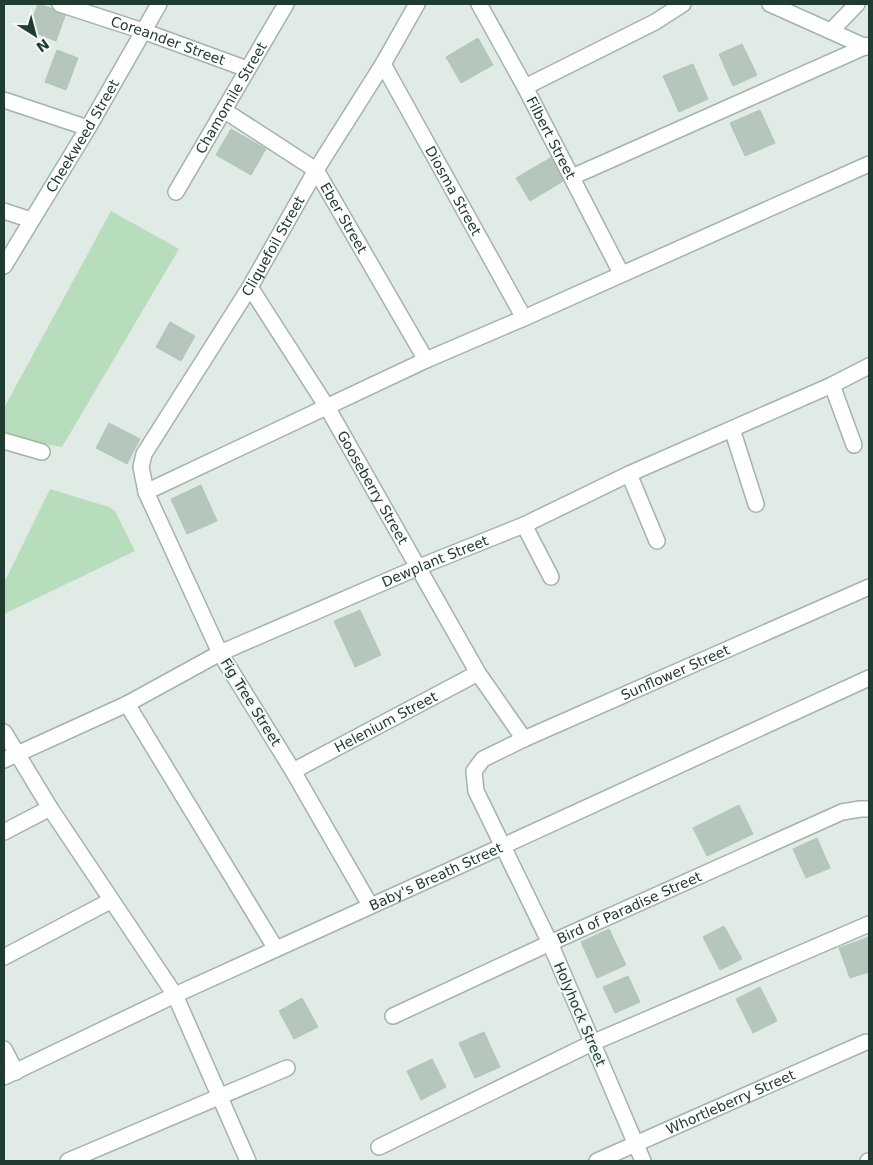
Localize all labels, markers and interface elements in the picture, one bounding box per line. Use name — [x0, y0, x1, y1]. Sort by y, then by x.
north arrow — [10, 10, 60, 60]
street label: Coreander Street — [109, 13, 228, 68]
text: N — [33, 36, 52, 55]
street label: Chamomile Street — [192, 39, 270, 157]
street label: Cheekweed Street — [43, 76, 122, 195]
street label: Filbert Street — [523, 94, 579, 182]
street label: Diosma Street — [422, 143, 485, 239]
street label: Eber Street — [317, 180, 371, 257]
street label: Cliquefoil Street — [238, 193, 308, 299]
street label: Gooseberry Street — [334, 428, 411, 547]
street label: Dewplant Street — [379, 532, 491, 590]
street label: Sunflower Street — [618, 641, 732, 703]
street label: Fig Tree Street — [218, 655, 285, 749]
street label: Helenium Street — [332, 688, 440, 756]
street label: Baby's Breath Street — [367, 839, 505, 914]
street label: Bird of Paradise Street — [554, 868, 705, 947]
street label: Holyhock Street — [551, 960, 609, 1069]
street label: Whortleberry Street — [664, 1066, 798, 1137]

